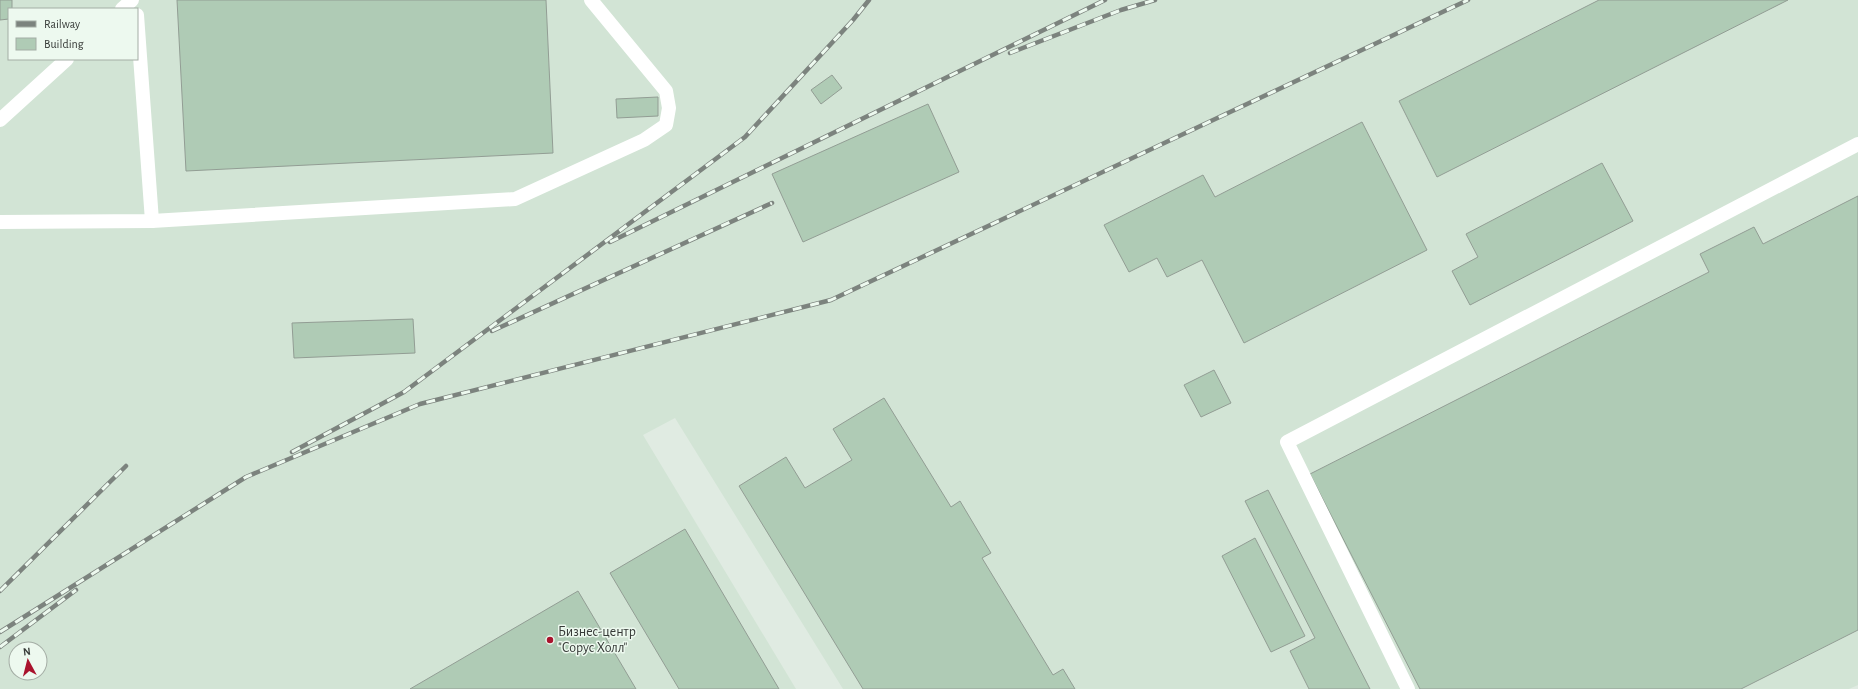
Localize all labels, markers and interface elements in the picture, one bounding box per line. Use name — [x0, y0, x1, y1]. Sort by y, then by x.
legend — [8, 8, 138, 60]
text: Railway — [44, 18, 80, 31]
text: Building — [44, 38, 84, 50]
place label: Бизнес-центр "Сорус Холл" — [558, 625, 636, 655]
marker: Бизнес-центр "Сорус Холл" — [545, 635, 555, 645]
north arrow — [8, 641, 48, 681]
text: N — [22, 646, 31, 657]

